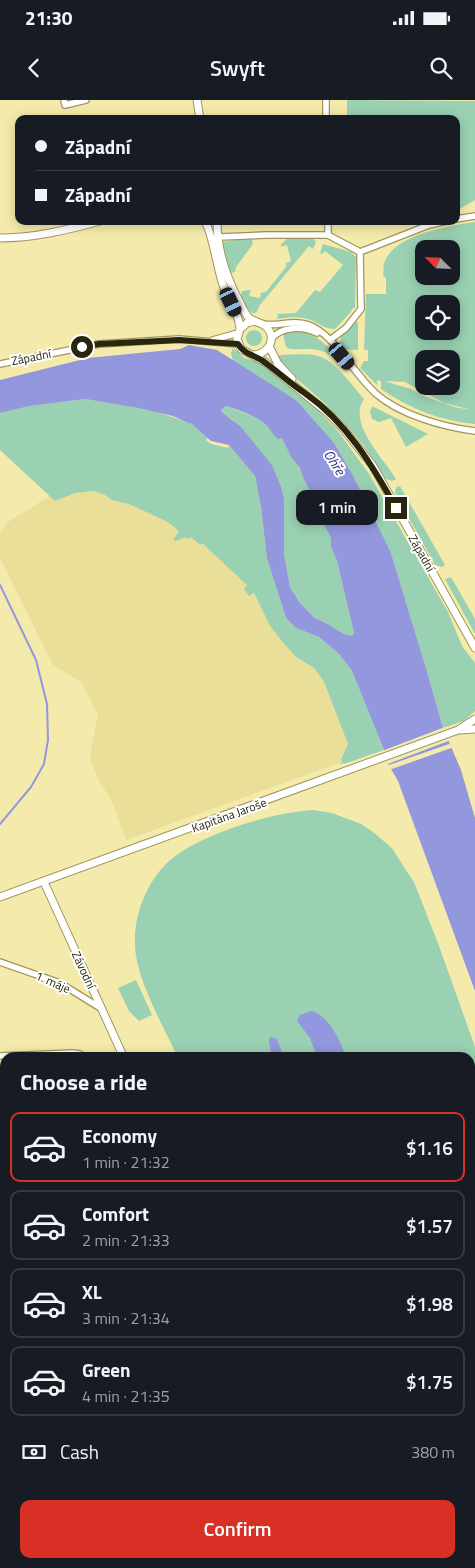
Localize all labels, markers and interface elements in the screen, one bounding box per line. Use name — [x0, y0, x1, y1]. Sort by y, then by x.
text: 21:30 — [25, 3, 72, 32]
text: Swyft — [210, 51, 265, 85]
icon: back — [20, 54, 48, 82]
icon: search — [427, 54, 455, 82]
text: Západní — [65, 132, 131, 161]
text: Západní — [65, 180, 131, 209]
north arrow — [415, 240, 460, 285]
map controls — [415, 240, 460, 395]
car — [217, 285, 244, 319]
button: locate — [415, 295, 460, 340]
route start — [71, 336, 93, 358]
car — [326, 340, 357, 372]
street label: Západní — [9, 344, 54, 370]
button: layers — [415, 350, 460, 395]
water label: Ohře — [319, 445, 352, 480]
callout: 1 min — [296, 490, 378, 526]
text: 1 min — [318, 495, 356, 519]
route end — [385, 497, 407, 519]
street label: Západní — [404, 531, 441, 576]
street label: Kapitána Jaroše — [189, 793, 269, 837]
street label: Závodní — [67, 948, 102, 993]
street label: 1. máje — [32, 966, 74, 998]
text: Choose a ride — [20, 1065, 147, 1099]
text: Economy — [82, 1121, 157, 1150]
icon: car — [22, 1125, 67, 1170]
text: $1.16 — [406, 1133, 453, 1162]
text: 1 min · 21:32 — [82, 1150, 170, 1174]
text: Comfort — [82, 1199, 149, 1228]
icon: car — [22, 1203, 67, 1248]
text: $1.57 — [406, 1211, 453, 1240]
text: 2 min · 21:33 — [82, 1228, 170, 1252]
text: XL — [82, 1277, 102, 1306]
icon: car — [22, 1281, 67, 1326]
text: $1.98 — [406, 1289, 453, 1318]
text: 3 min · 21:34 — [82, 1306, 170, 1330]
text: Green — [82, 1355, 131, 1384]
icon: car — [22, 1359, 67, 1404]
text: $1.75 — [406, 1367, 453, 1396]
text: 4 min · 21:35 — [82, 1384, 170, 1408]
text: Cash — [60, 1437, 99, 1466]
icon: cash — [20, 1438, 48, 1466]
text: 380 m — [411, 1440, 455, 1464]
button: Confirm — [20, 1500, 455, 1558]

